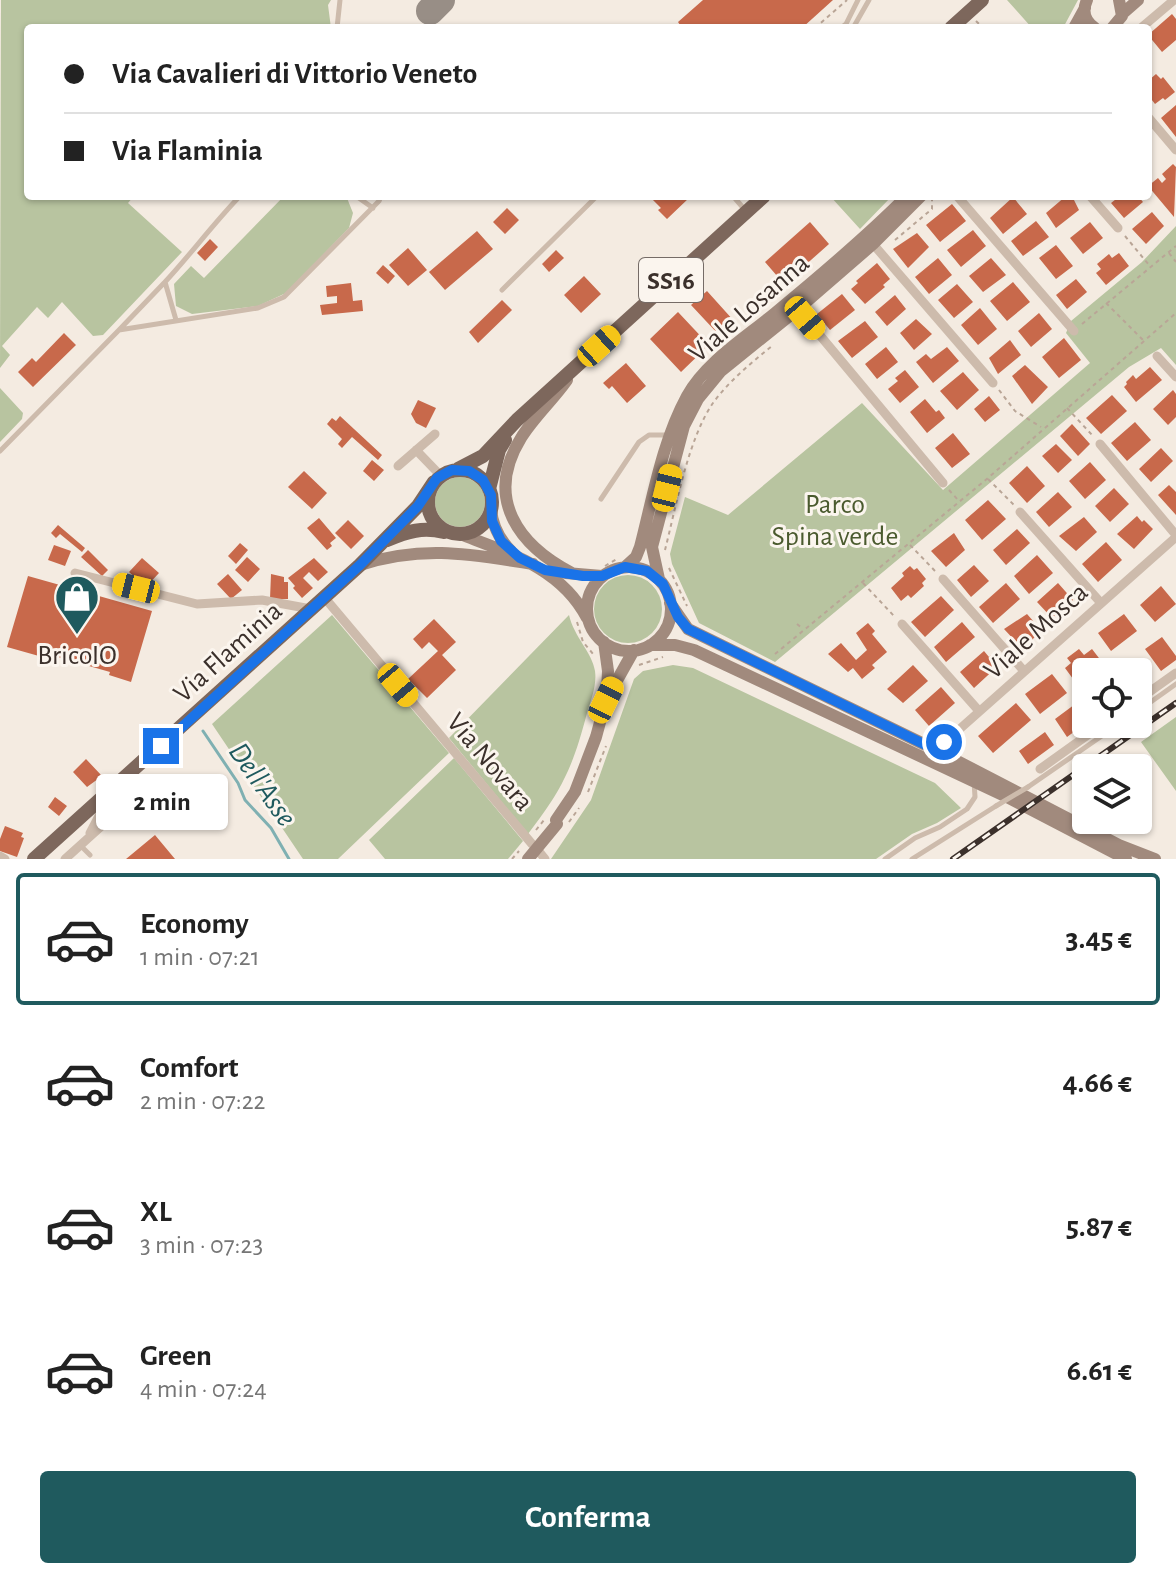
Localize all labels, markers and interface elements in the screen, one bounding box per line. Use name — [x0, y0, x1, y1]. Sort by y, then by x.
text: Via Cavalieri di Vittorio Veneto — [112, 59, 477, 89]
text: Via Flaminia — [112, 136, 263, 166]
street label: Viale Losanna — [684, 249, 815, 368]
road number: SS16 — [639, 258, 703, 302]
car — [780, 292, 830, 344]
car — [573, 321, 625, 371]
car — [650, 462, 684, 514]
park label: Parco Spina verde — [771, 491, 899, 551]
car — [110, 571, 162, 605]
shop icon: BricoIO — [53, 573, 101, 636]
street label: Viale Mosca — [979, 578, 1094, 685]
street label: Via Flaminia — [169, 597, 288, 708]
place label: BricoIO — [37, 642, 117, 670]
map controls — [1072, 658, 1152, 834]
button: locate — [1072, 658, 1152, 738]
car — [373, 659, 423, 711]
car — [585, 673, 627, 727]
street label: Via Novara — [441, 708, 538, 816]
route start — [926, 724, 962, 760]
route end — [143, 728, 179, 764]
water label: Dell'Asse — [223, 737, 302, 832]
button: layers — [1072, 754, 1152, 834]
callout: 2 min — [95, 774, 227, 830]
text: 2 min — [133, 789, 191, 815]
icon: car — [44, 903, 116, 975]
text: Economy — [140, 909, 249, 939]
text: 3.45 € — [1066, 924, 1132, 954]
text: 1 min · 07:21 — [140, 944, 260, 970]
icon: car — [44, 1047, 116, 1119]
text: Comfort — [140, 1053, 239, 1083]
text: 4.66 € — [1063, 1068, 1132, 1098]
text: 2 min · 07:22 — [140, 1088, 265, 1114]
icon: car — [44, 1191, 116, 1263]
text: XL — [140, 1197, 172, 1227]
text: 5.87 € — [1066, 1212, 1132, 1242]
text: 3 min · 07:23 — [140, 1232, 263, 1258]
icon: car — [44, 1335, 116, 1407]
text: Green — [140, 1341, 212, 1371]
text: 6.61 € — [1067, 1356, 1132, 1386]
text: 4 min · 07:24 — [140, 1376, 267, 1402]
button: Conferma — [40, 1471, 1136, 1563]

